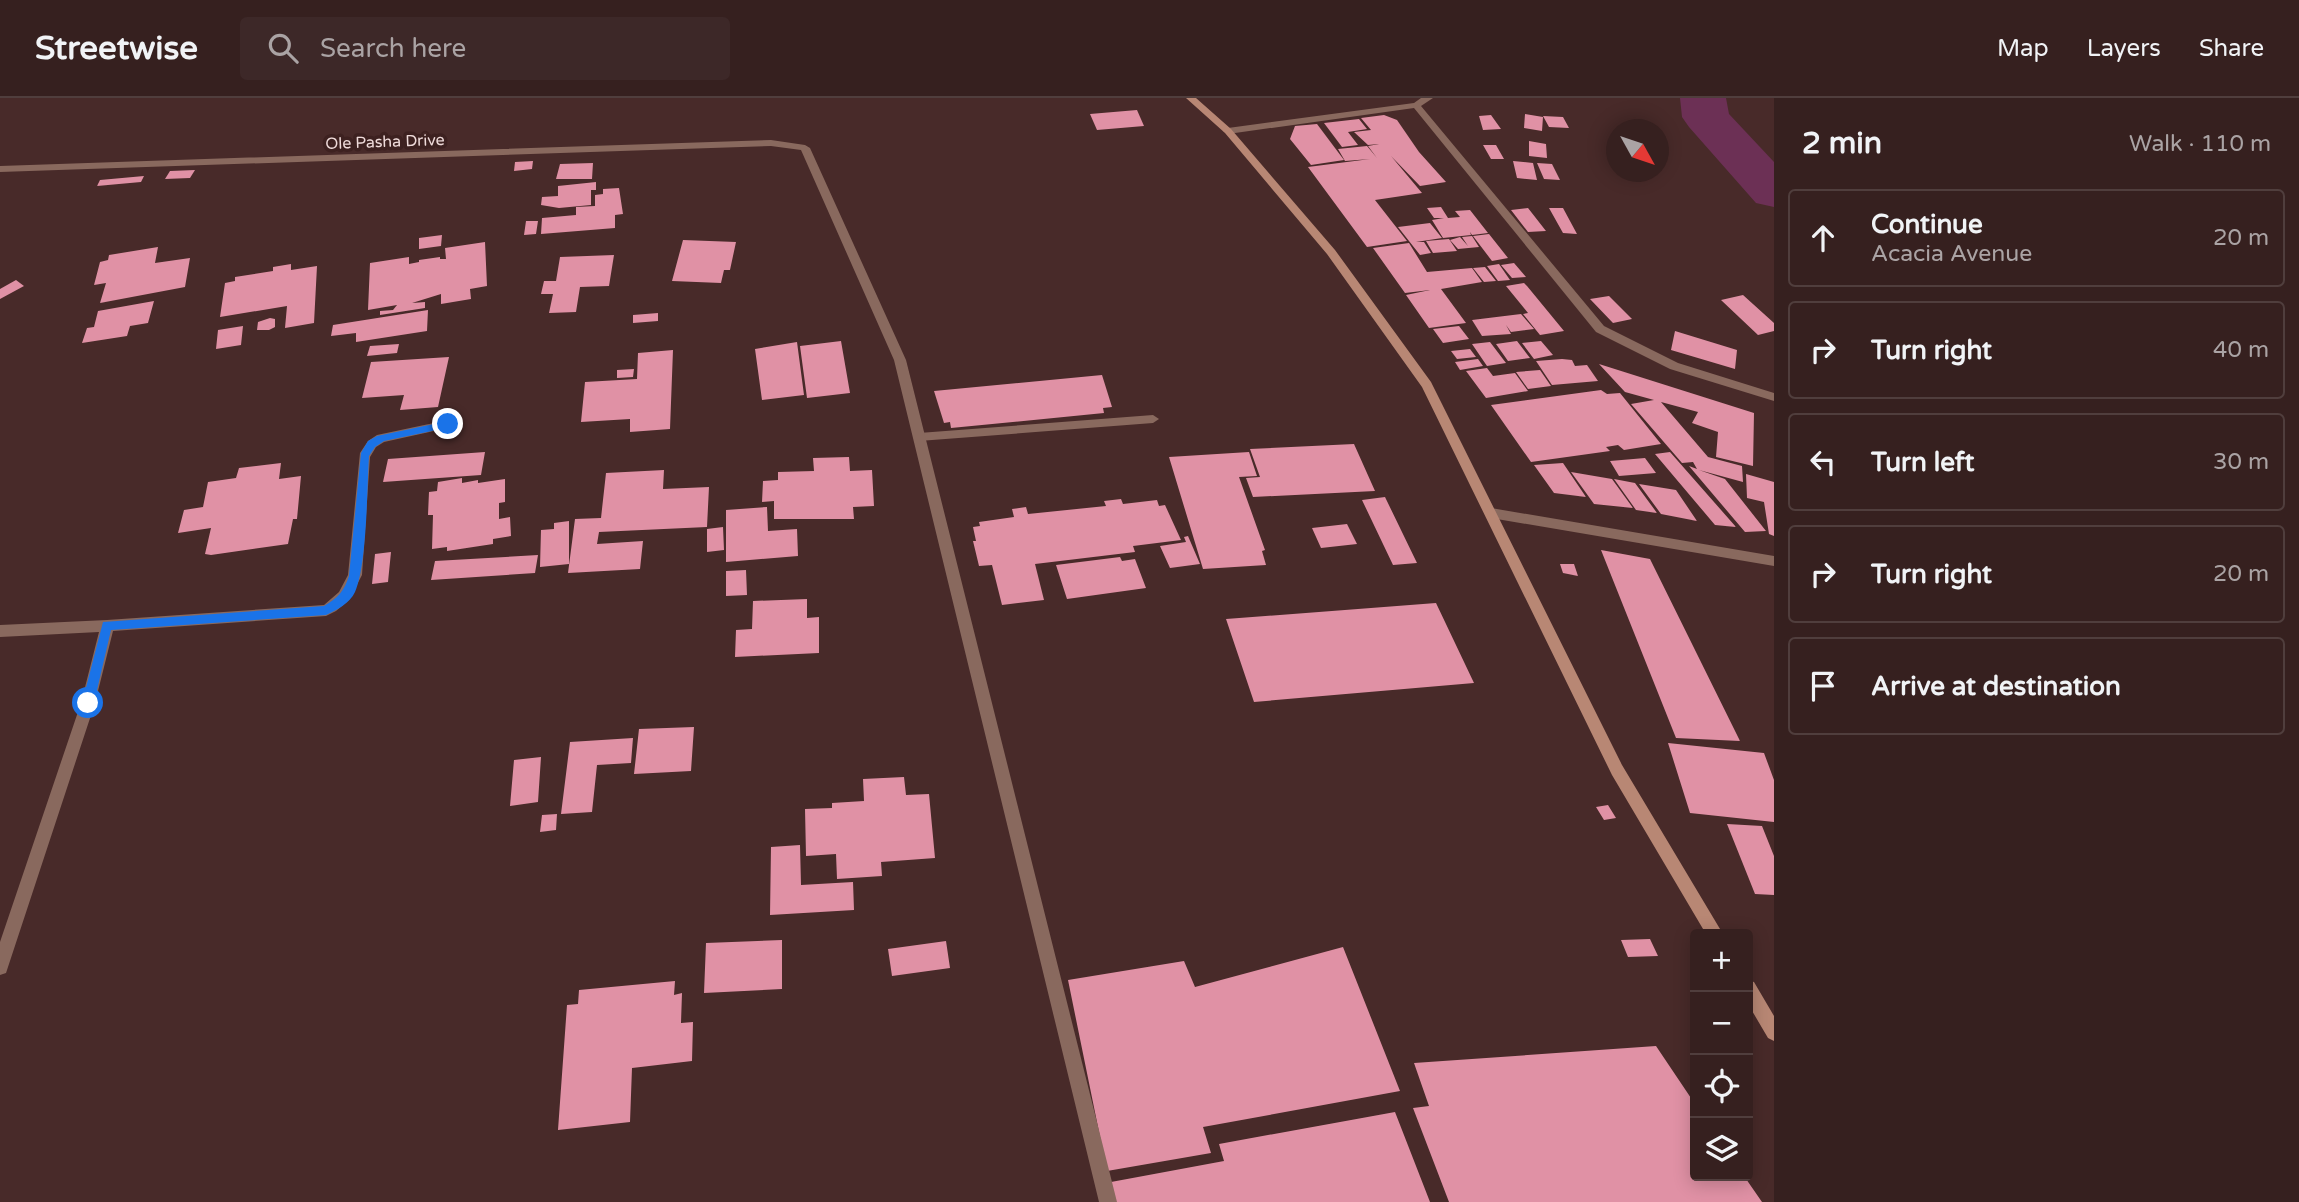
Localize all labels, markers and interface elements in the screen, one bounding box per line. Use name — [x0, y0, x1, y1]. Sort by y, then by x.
search box — [240, 17, 730, 80]
text: Streetwise — [35, 29, 198, 68]
icon: search — [264, 29, 302, 67]
text: Search here — [320, 33, 466, 64]
text: Map — [1997, 34, 2049, 63]
text: Layers — [2087, 34, 2161, 63]
text: Share — [2199, 34, 2264, 63]
north arrow — [1606, 119, 1669, 182]
text: 2 min — [1802, 125, 1882, 162]
street label: Ole Pasha Drive — [325, 130, 445, 154]
text: Walk · 110 m — [2129, 130, 2271, 158]
text: Continue — [1871, 209, 1983, 240]
icon: ahead — [1804, 219, 1842, 257]
text: 20 m — [2213, 224, 2269, 252]
text: Acacia Avenue — [1871, 240, 2032, 268]
icon: right — [1804, 331, 1842, 369]
text: Turn right — [1871, 335, 1992, 366]
text: 40 m — [2213, 336, 2269, 364]
route end — [432, 408, 463, 439]
icon: left — [1804, 443, 1842, 481]
text: Turn left — [1871, 447, 1974, 478]
text: 30 m — [2213, 448, 2269, 476]
icon: right — [1804, 555, 1842, 593]
text: Turn right — [1871, 559, 1992, 590]
text: 20 m — [2213, 560, 2269, 588]
icon: arrive — [1804, 667, 1842, 705]
text: Arrive at destination — [1871, 671, 2121, 702]
route start — [72, 687, 103, 718]
map controls — [1690, 929, 1753, 1181]
button: + — [1690, 929, 1753, 992]
button: − — [1690, 992, 1753, 1055]
button: locate — [1690, 1055, 1753, 1118]
button: layers — [1690, 1118, 1753, 1181]

